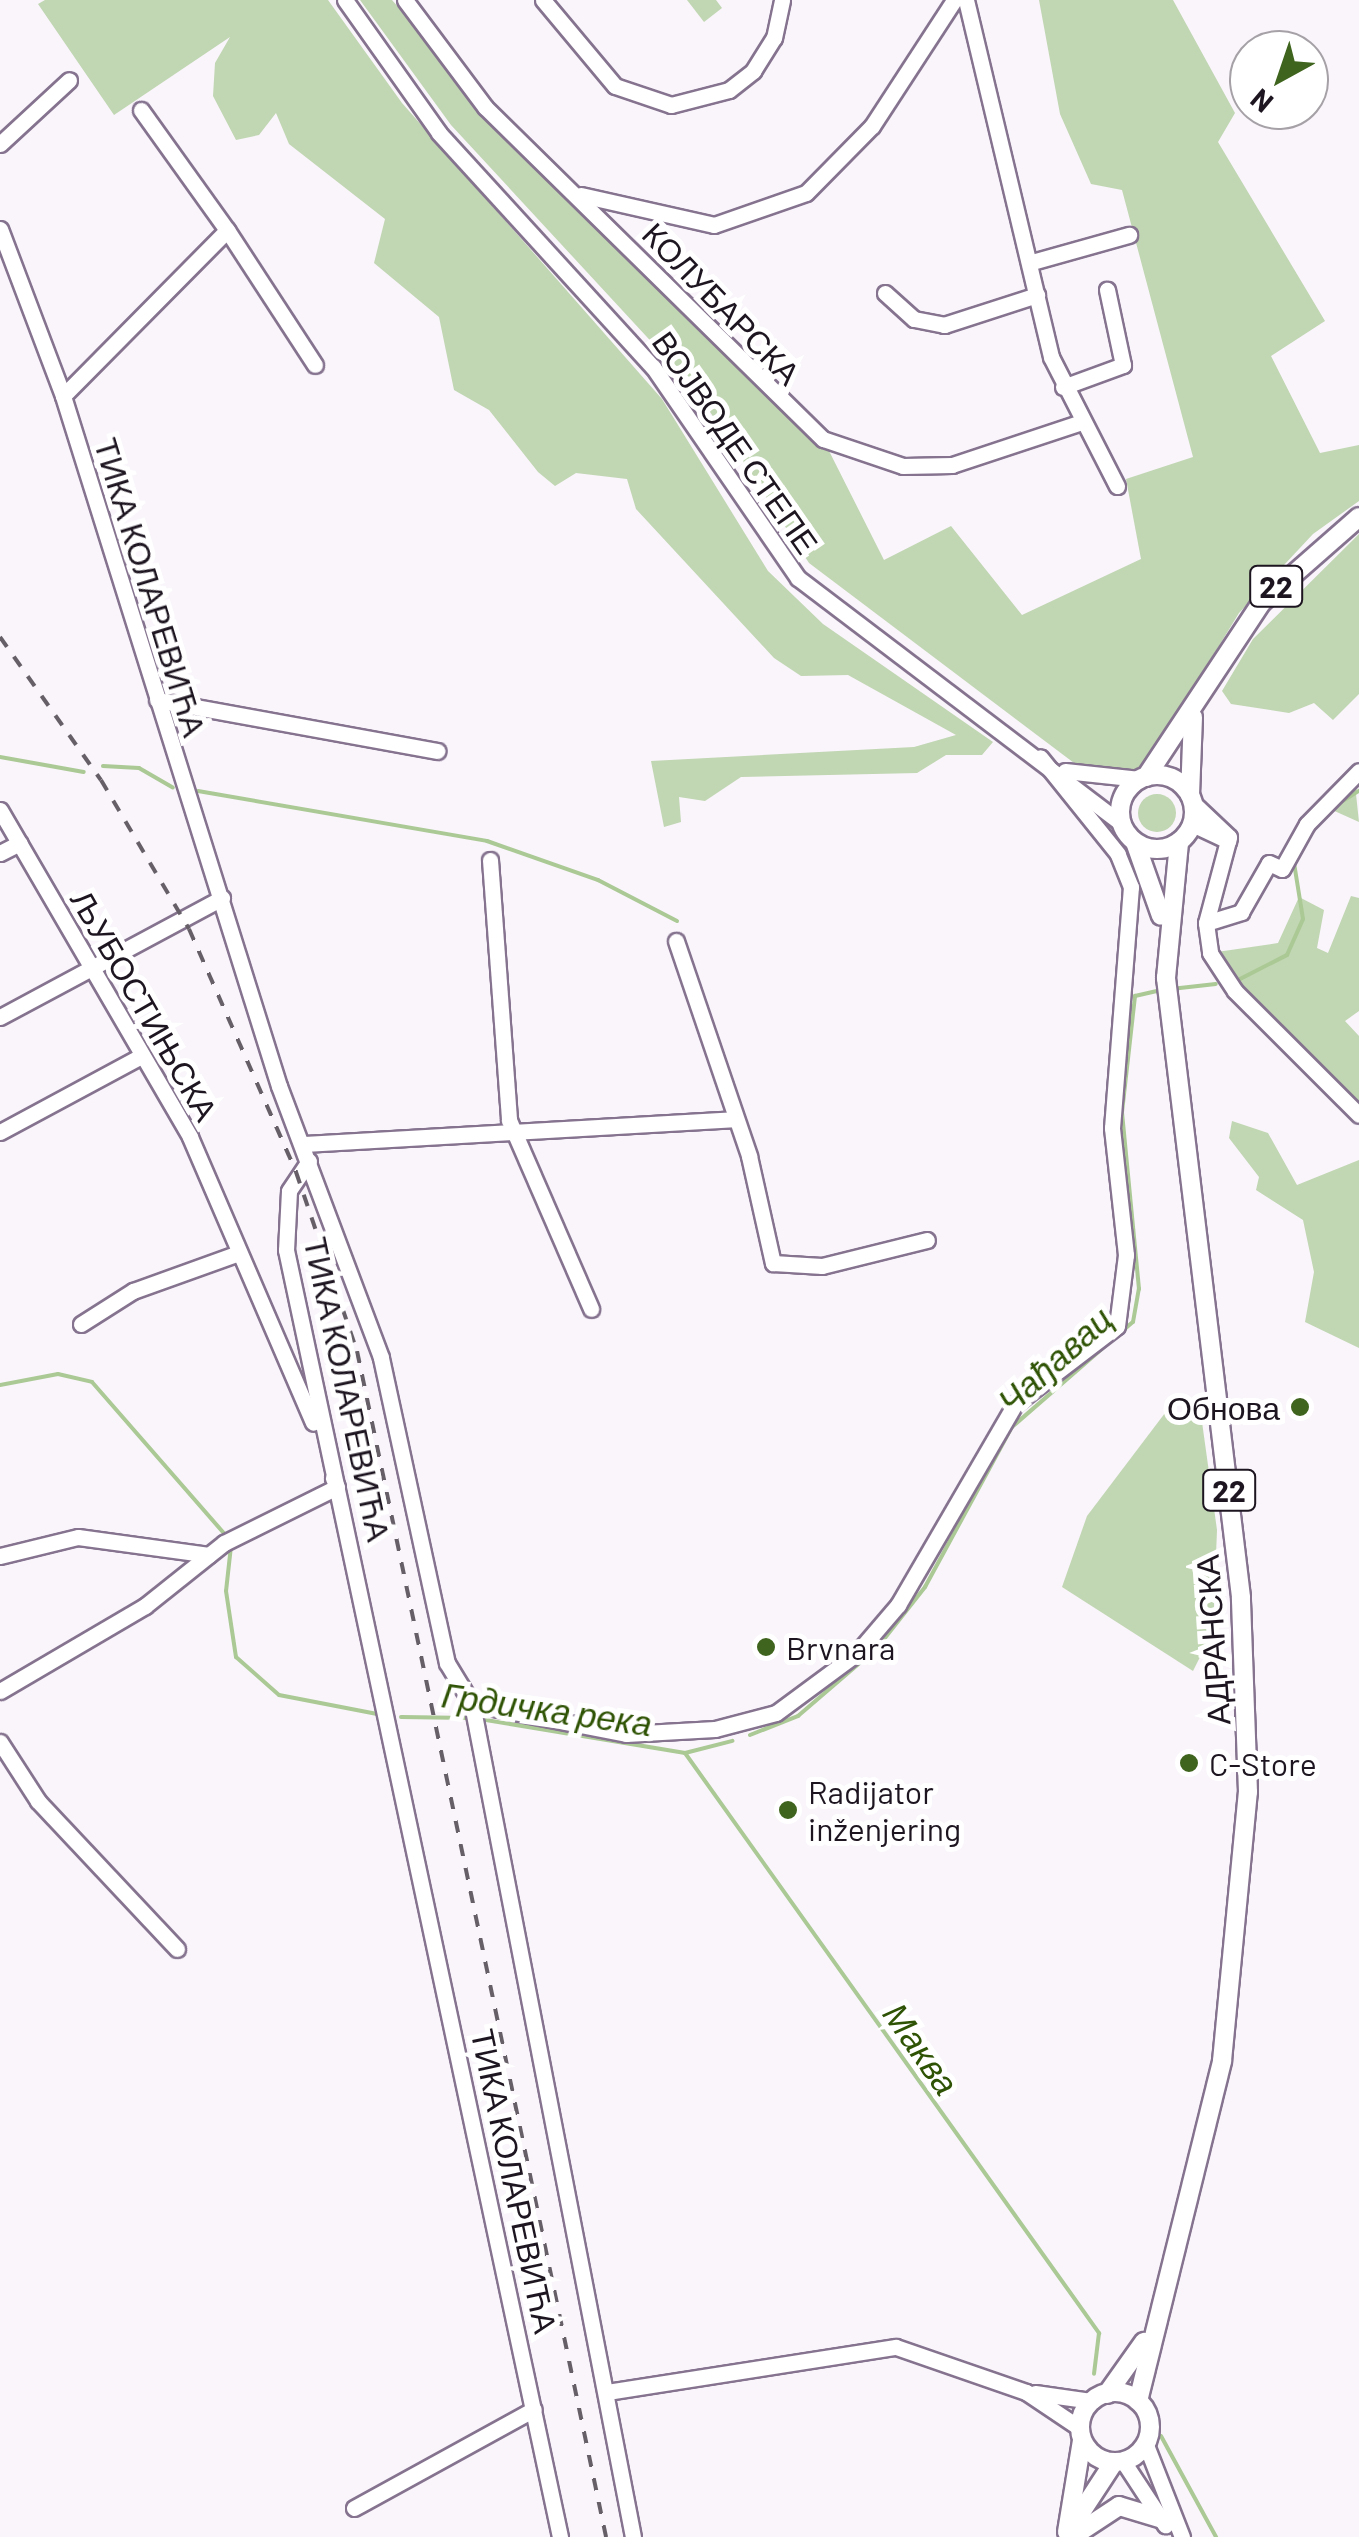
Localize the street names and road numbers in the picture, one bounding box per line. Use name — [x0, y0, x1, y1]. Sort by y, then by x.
street label: КОЛУБАРСКА — [635, 214, 809, 392]
street label: ВОЈВОДЕ СТЕПЕ — [645, 324, 827, 560]
street label: ТИКА КОЛАРЕВИЋА — [87, 433, 215, 741]
road number: 22 — [1248, 561, 1304, 611]
street label: ЉУБОСТИЊСКА — [63, 883, 227, 1127]
street label: ТИКА КОЛАРЕВИЋА — [297, 1233, 399, 1545]
road number: 22 — [1202, 1465, 1256, 1515]
street label: АДРАНСКА — [1187, 1553, 1237, 1727]
street label: ТИКА КОЛАРЕВИЋА — [464, 2025, 566, 2337]

